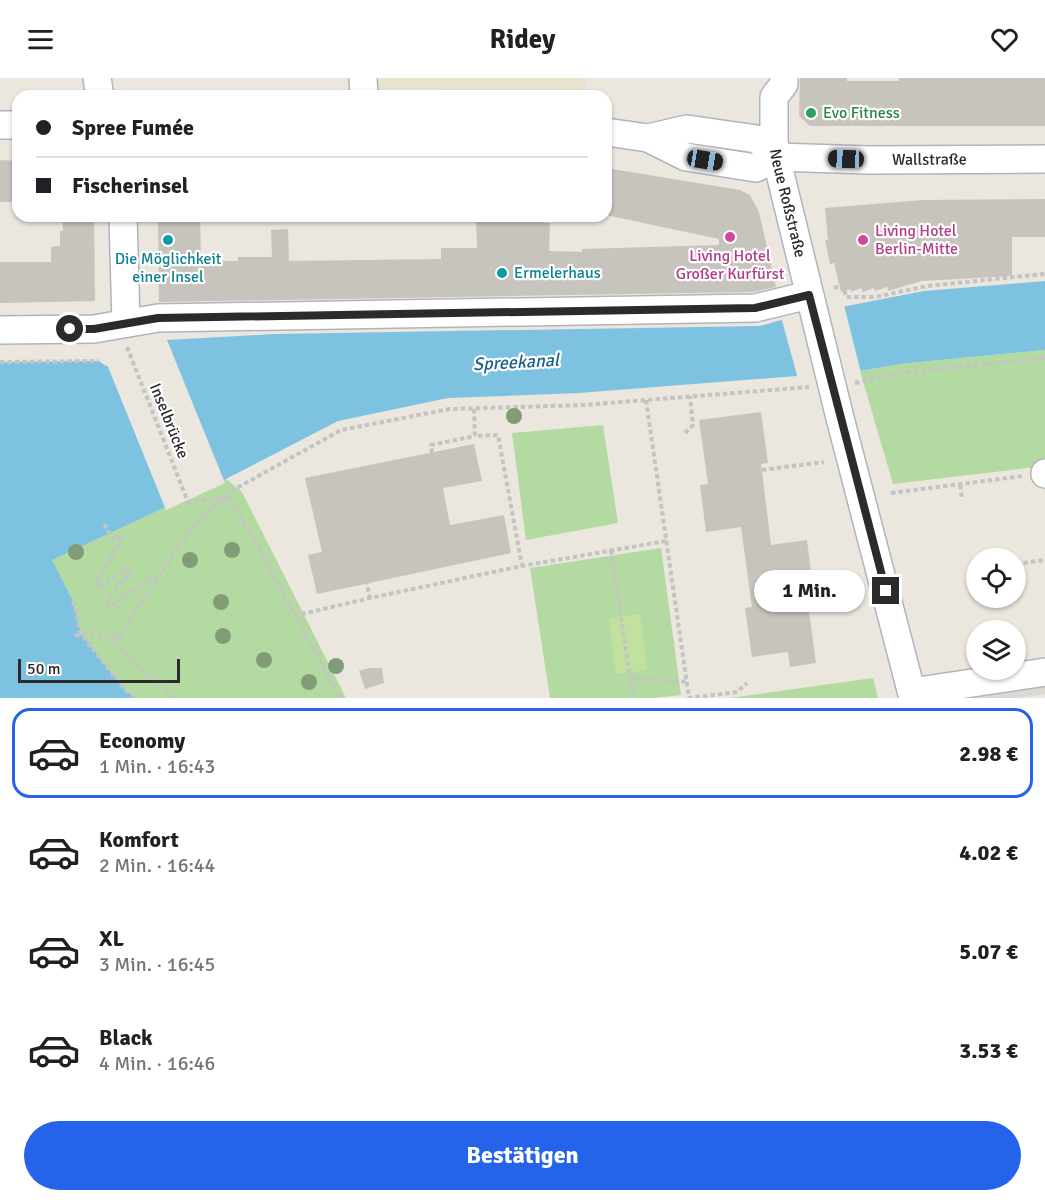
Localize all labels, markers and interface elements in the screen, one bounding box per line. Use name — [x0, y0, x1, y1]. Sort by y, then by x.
icon: menu — [24, 23, 57, 56]
text: Ridey — [490, 23, 555, 56]
icon: heart — [988, 23, 1021, 56]
place label: Evo Fitness — [823, 103, 900, 123]
marker: Evo Fitness — [804, 106, 818, 120]
text: Spree Fumée — [72, 114, 194, 141]
car — [686, 148, 724, 172]
street label: Neue Roßstraße — [765, 148, 810, 260]
car — [828, 149, 864, 169]
street label: Wallstraße — [892, 149, 967, 170]
text: Fischerinsel — [72, 172, 189, 199]
place label: Living Hotel Berlin-Mitte — [875, 221, 958, 259]
marker: Living Hotel Großer Kurfürst — [723, 230, 737, 244]
marker: Die Möglichkeit einer Insel — [161, 233, 175, 247]
marker: Living Hotel Berlin-Mitte — [856, 233, 870, 247]
place label: Living Hotel Großer Kurfürst — [676, 246, 785, 284]
place label: Die Möglichkeit einer Insel — [115, 249, 222, 287]
place label: Ermelerhaus — [514, 263, 601, 283]
marker: Ermelerhaus — [495, 266, 509, 280]
route start — [56, 315, 83, 342]
water label: Spreekanal — [472, 349, 561, 375]
street label: Inselbrücke — [145, 380, 193, 462]
map controls — [966, 548, 1026, 680]
button: locate — [966, 548, 1026, 608]
callout: 1 Min. — [754, 570, 865, 612]
route end — [872, 577, 899, 604]
text: 1 Min. — [782, 578, 837, 603]
button: layers — [966, 620, 1026, 680]
scale bar — [18, 656, 180, 684]
text: 50 m — [27, 659, 61, 679]
icon: car — [27, 726, 81, 780]
text: Economy — [99, 727, 185, 754]
text: 2.98 € — [959, 740, 1018, 767]
text: 1 Min. · 16:43 — [99, 754, 215, 779]
icon: car — [27, 825, 81, 879]
text: Komfort — [99, 826, 179, 853]
text: 4.02 € — [959, 839, 1018, 866]
text: 2 Min. · 16:44 — [99, 853, 215, 878]
icon: car — [27, 924, 81, 978]
text: XL — [99, 925, 124, 952]
text: 5.07 € — [959, 938, 1018, 965]
text: 3 Min. · 16:45 — [99, 952, 215, 977]
icon: car — [27, 1023, 81, 1077]
text: Black — [99, 1024, 153, 1051]
text: 3.53 € — [959, 1037, 1018, 1064]
text: 4 Min. · 16:46 — [99, 1051, 215, 1076]
button: Bestätigen — [24, 1121, 1021, 1190]

